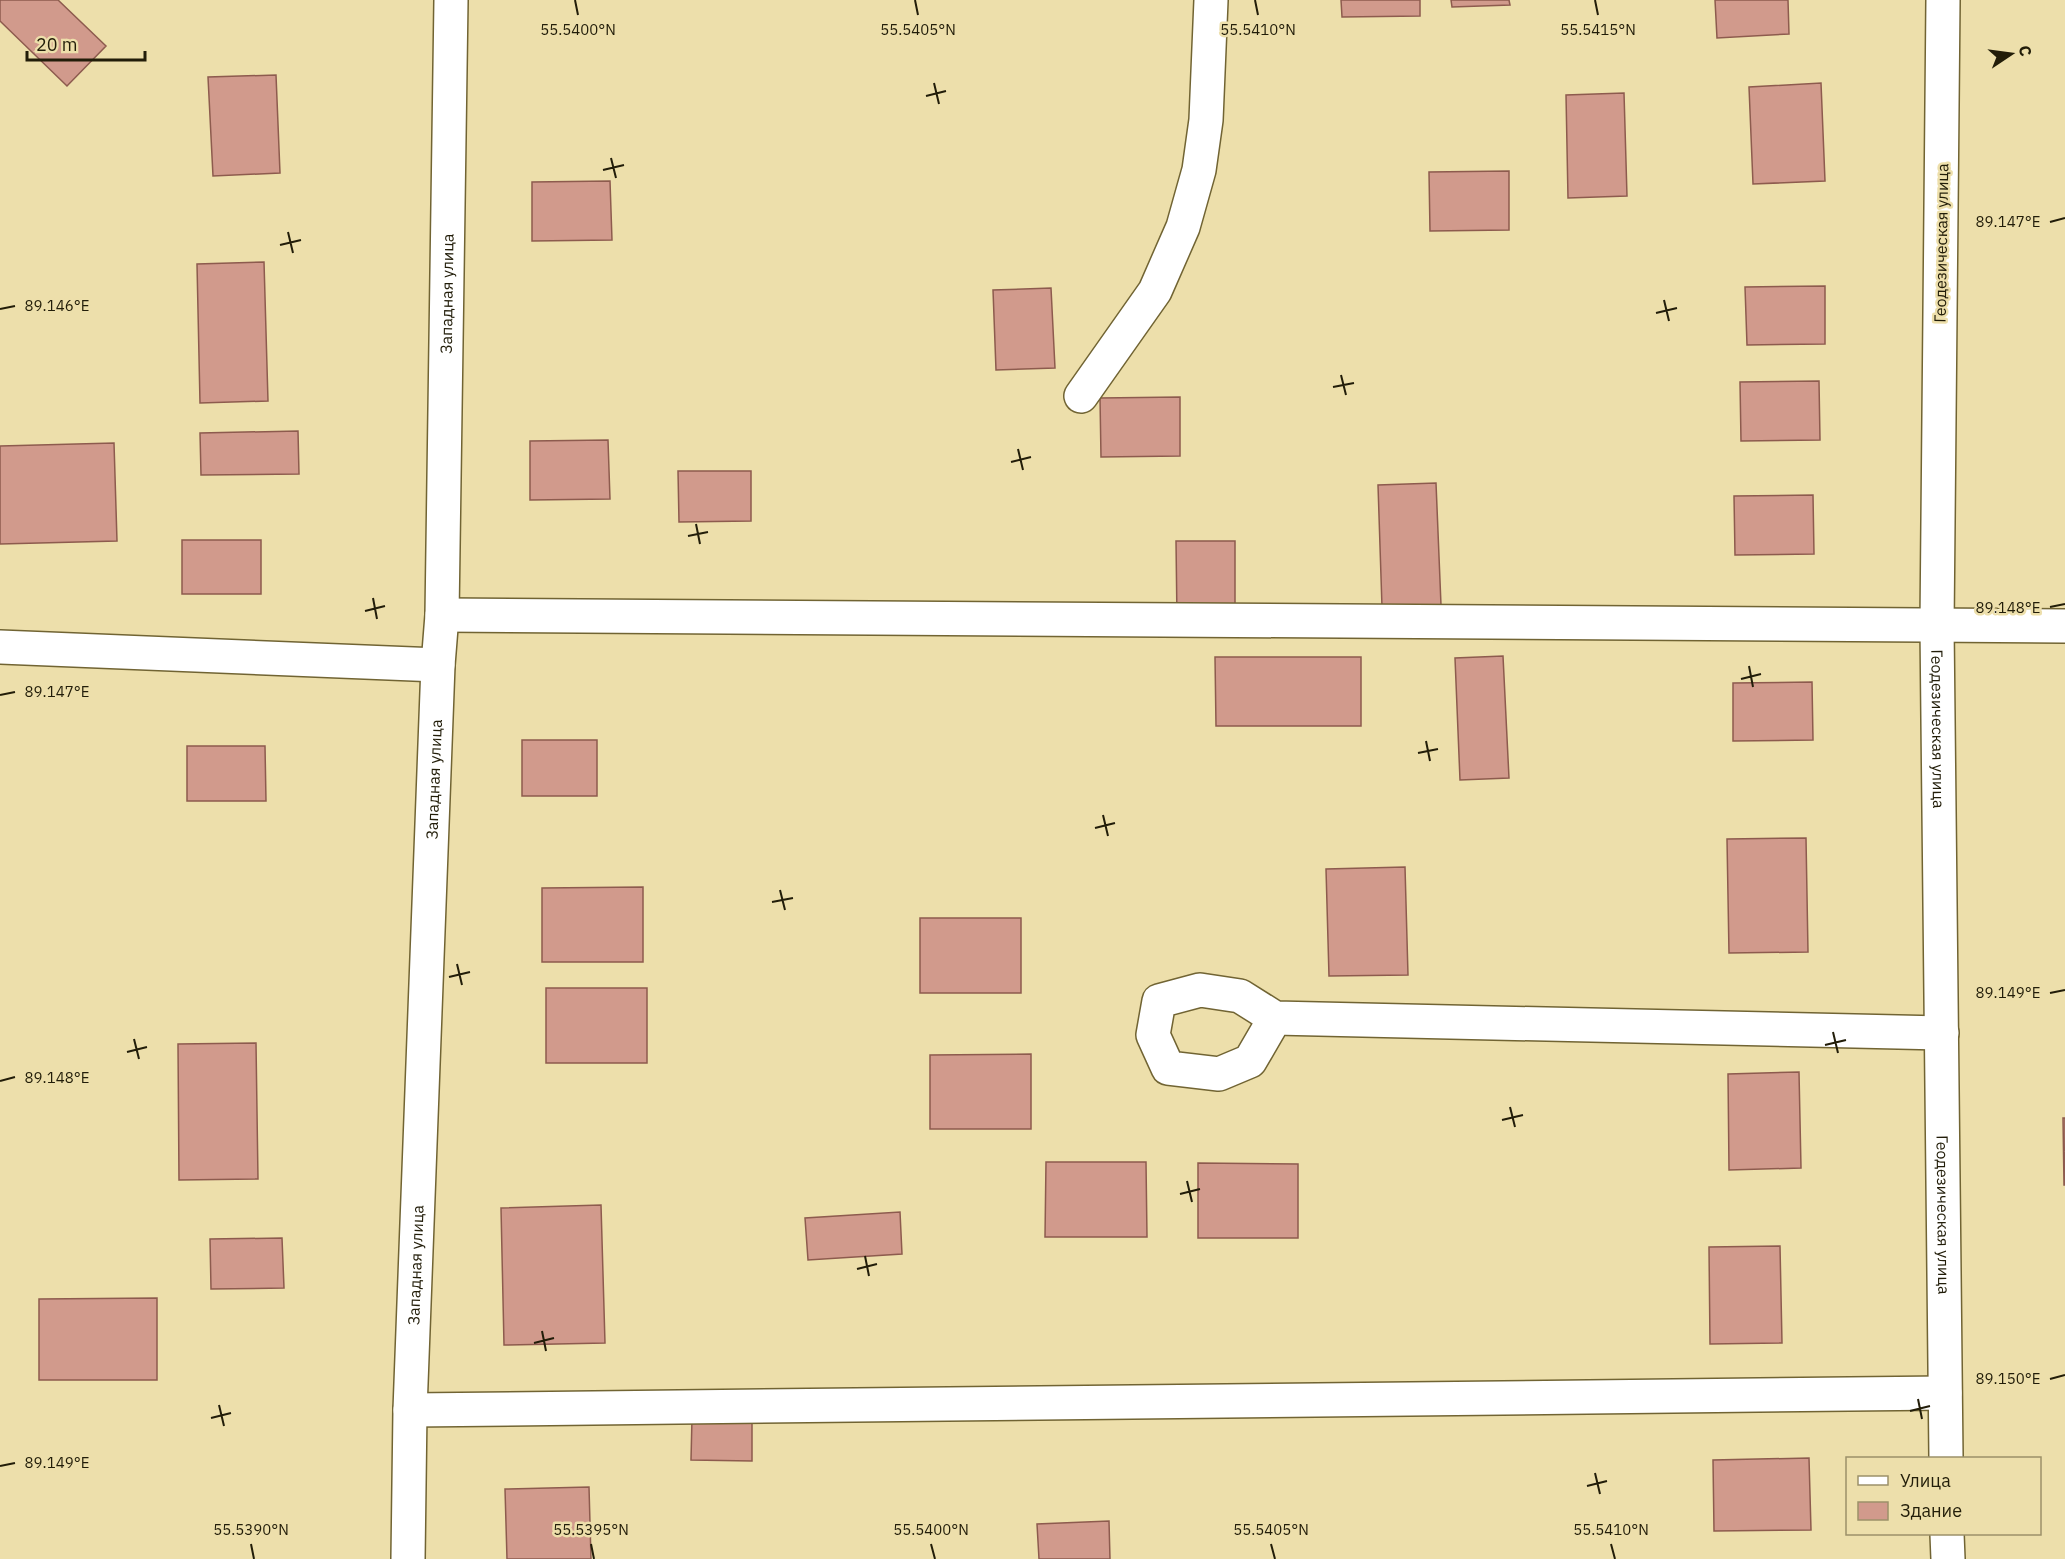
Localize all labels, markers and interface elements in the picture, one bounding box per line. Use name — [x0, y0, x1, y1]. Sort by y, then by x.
text: 55.5400°N — [540, 20, 616, 39]
text: 55.5405°N — [880, 20, 956, 39]
text: 55.5410°N — [1220, 20, 1296, 39]
text: 55.5415°N — [1560, 20, 1636, 39]
scale bar — [27, 24, 146, 62]
north arrow — [1981, 24, 2041, 84]
text: 20 m — [36, 33, 78, 56]
text: С — [2015, 43, 2037, 58]
street label: Геодезическая улица — [1930, 163, 1952, 323]
text: 89.147°E — [1976, 212, 2040, 231]
street label: Западная улица — [436, 233, 458, 354]
text: 89.146°E — [25, 296, 89, 315]
text: 89.148°E — [1976, 598, 2040, 617]
street label: Геодезическая улица — [1927, 649, 1949, 809]
text: 89.147°E — [25, 682, 89, 701]
street label: Западная улица — [421, 718, 446, 840]
text: 89.149°E — [1976, 983, 2040, 1002]
text: 89.148°E — [25, 1068, 89, 1087]
street label: Геодезическая улица — [1933, 1135, 1954, 1295]
street label: Западная улица — [403, 1204, 428, 1326]
text: 89.150°E — [1976, 1369, 2040, 1388]
text: 89.149°E — [25, 1453, 89, 1472]
legend — [1846, 1457, 2041, 1535]
text: Улица — [1900, 1469, 1951, 1492]
text: Здание — [1900, 1499, 1962, 1522]
text: 55.5390°N — [213, 1520, 289, 1539]
text: 55.5395°N — [553, 1520, 629, 1539]
text: 55.5400°N — [893, 1520, 969, 1539]
text: 55.5405°N — [1233, 1520, 1309, 1539]
text: 55.5410°N — [1573, 1520, 1649, 1539]

